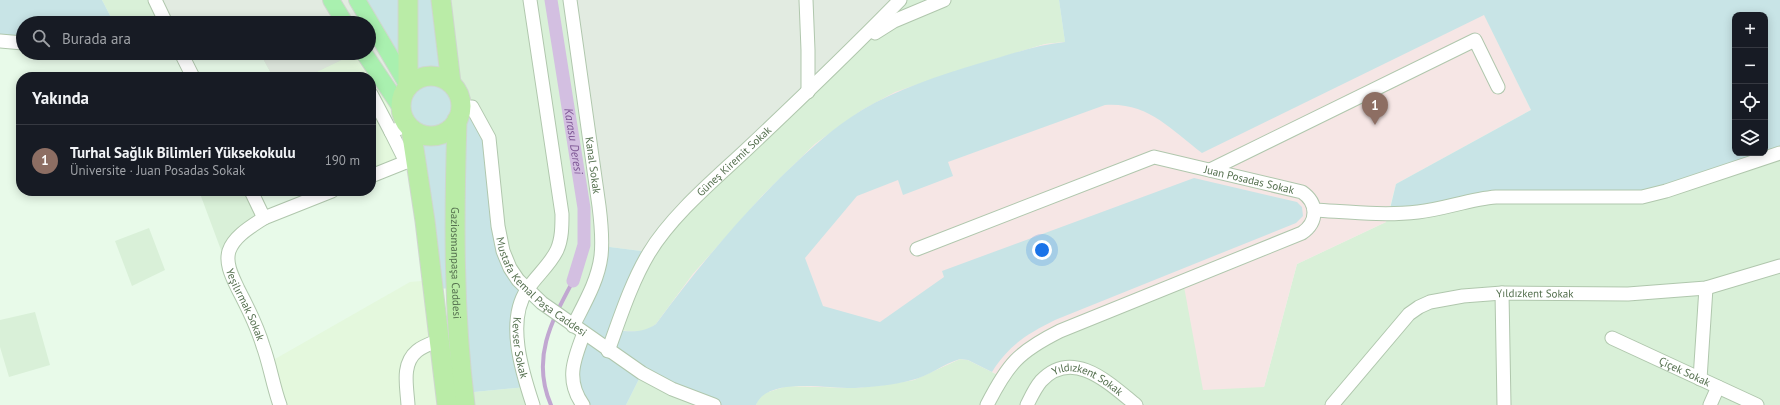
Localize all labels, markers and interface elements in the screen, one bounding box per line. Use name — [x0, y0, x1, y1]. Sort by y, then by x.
map controls — [1732, 12, 1768, 156]
button: + — [1732, 12, 1768, 48]
search box — [16, 16, 376, 60]
icon: search — [30, 27, 52, 49]
text: Burada ara — [62, 29, 131, 48]
button: − — [1732, 48, 1768, 84]
button: locate — [1732, 84, 1768, 120]
text: Yakında — [32, 87, 89, 109]
pin: 1 — [1362, 92, 1388, 125]
water label: Karasu Deresi — [561, 107, 587, 176]
button: layers — [1732, 120, 1768, 156]
street label: Güneş Kiremit Sokak — [694, 122, 775, 199]
street label: Kanal Sokak — [582, 136, 604, 195]
text: Turhal Sağlık Bilimleri Yüksekokulu — [70, 143, 296, 162]
text: 1 — [41, 152, 49, 169]
text: 190 m — [325, 152, 360, 169]
text: Üniversite · Juan Posadas Sokak — [70, 162, 245, 179]
street label: Juan Posadas Sokak — [1202, 162, 1296, 197]
street label: Gaziosmanpaşa Caddesi — [448, 207, 464, 319]
street label: Mustafa Kemal Paşa Caddesi — [493, 236, 590, 339]
your location — [1032, 240, 1052, 260]
street label: Yeşilırmak Sokak — [223, 266, 268, 343]
street label: Yıldızkent Sokak — [1496, 286, 1574, 301]
street label: Kevser Sokak — [510, 317, 532, 381]
street label: Çiçek Sokak — [1657, 354, 1713, 390]
street label: Yıldızkent Sokak — [1049, 360, 1127, 399]

